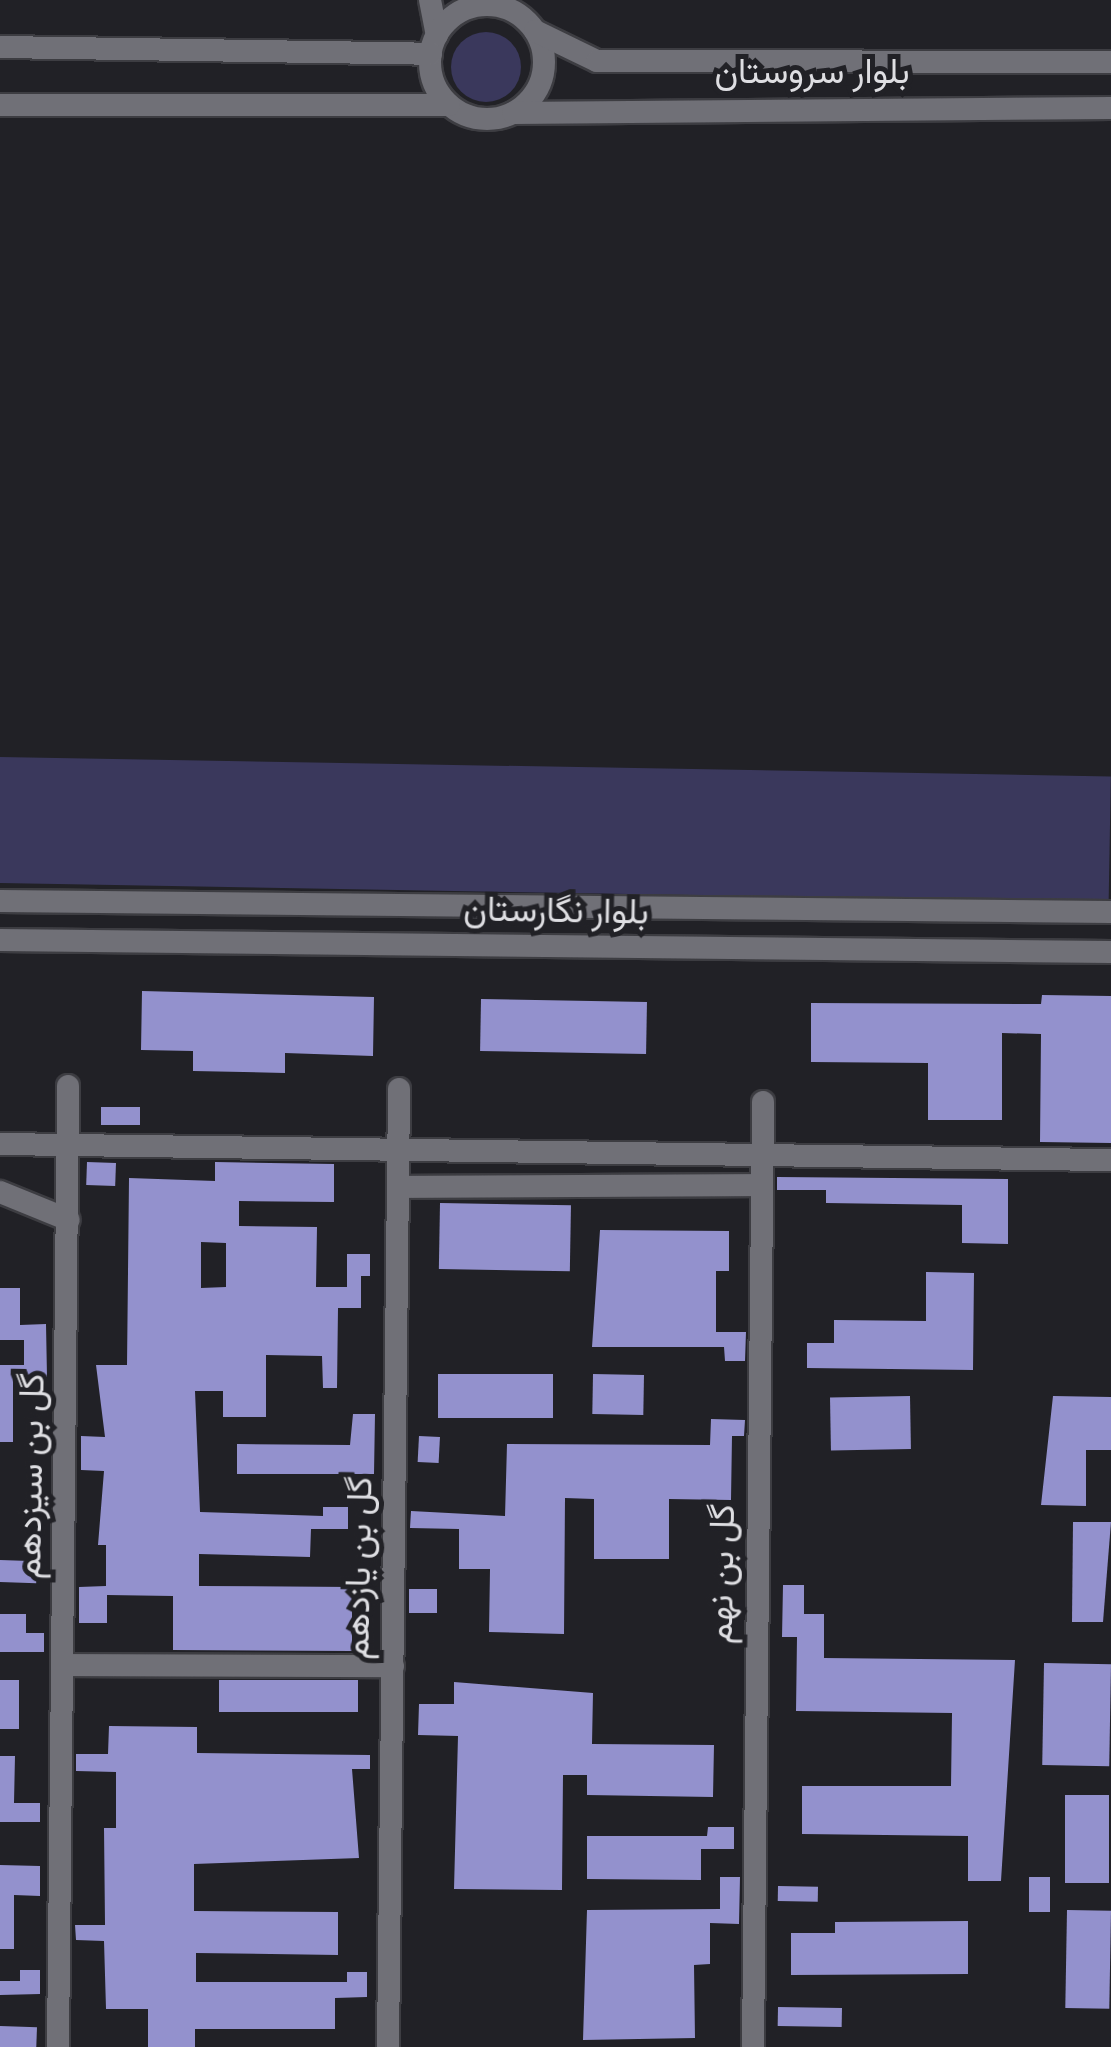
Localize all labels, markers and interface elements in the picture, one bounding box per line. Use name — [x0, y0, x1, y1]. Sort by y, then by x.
street label: بلوار سروستان — [714, 51, 910, 93]
street label: بلوار نگارستان — [463, 888, 649, 934]
street label: گل بن سیزدهم — [8, 1373, 54, 1579]
street label: گل بن یازدهم — [336, 1476, 382, 1660]
street label: گل بن نهم — [700, 1504, 744, 1644]

